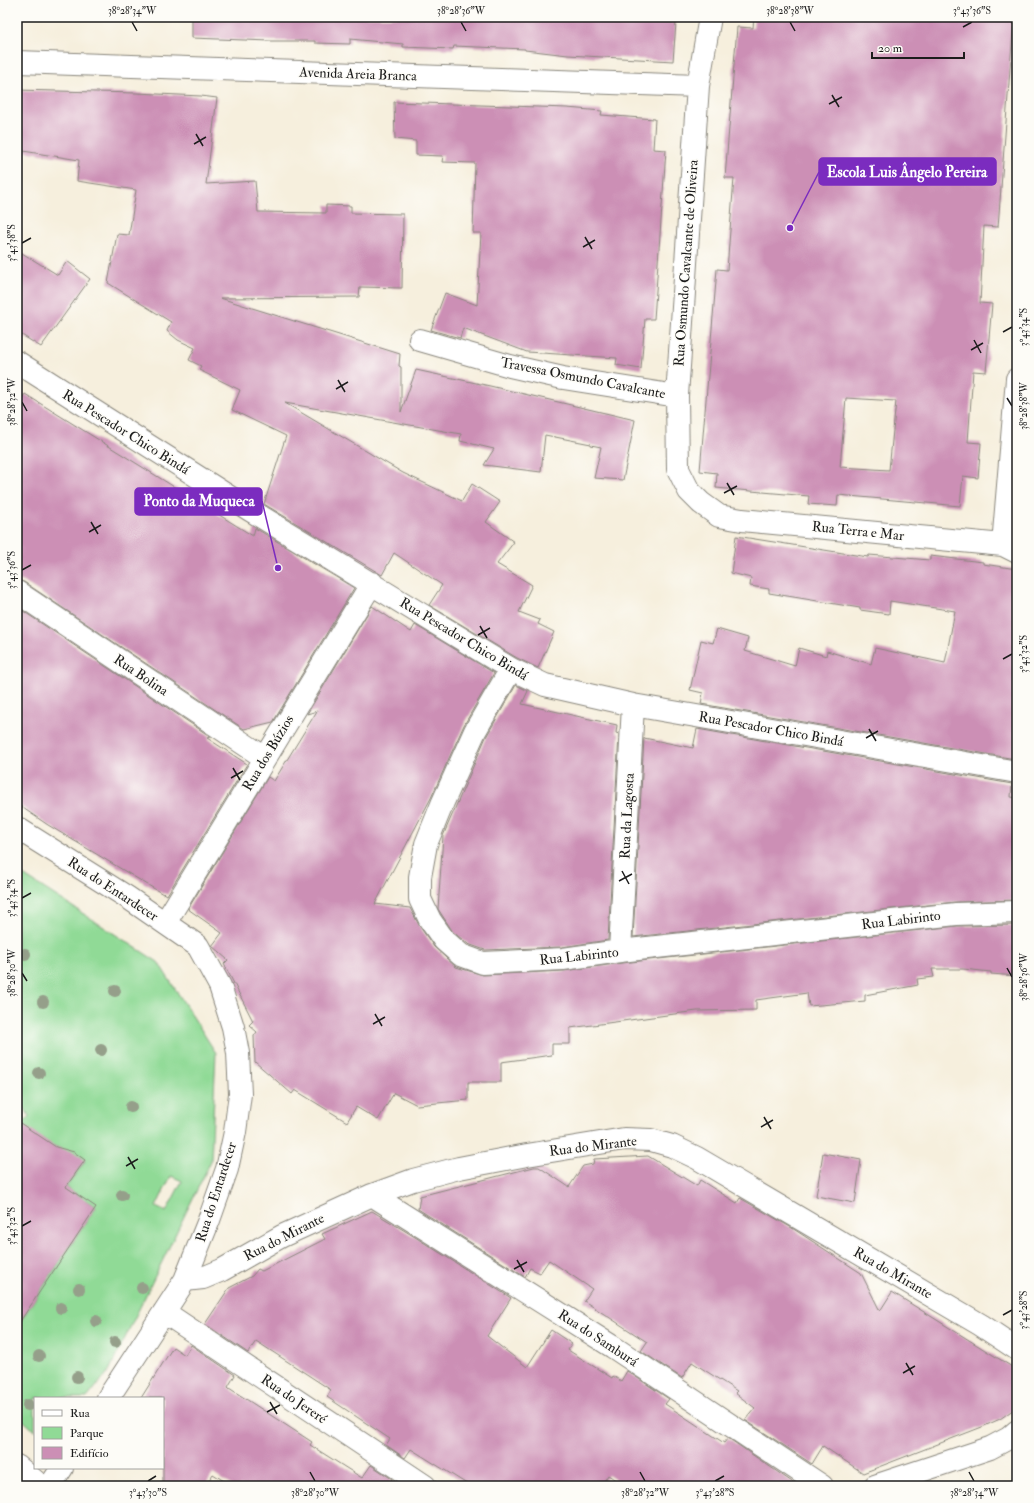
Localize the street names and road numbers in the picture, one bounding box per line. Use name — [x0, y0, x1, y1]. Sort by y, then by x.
street label: Avenida Areia Branca — [298, 63, 417, 85]
street label: Rua Osmundo Cavalcante de Oliveira — [670, 159, 702, 367]
street label: Travessa Osmundo Cavalcante — [499, 354, 667, 402]
street label: Rua Pescador Chico Bindá — [59, 386, 193, 478]
street label: Rua Terra e Mar — [811, 518, 906, 544]
street label: Rua Pescador Chico Bindá — [397, 594, 531, 684]
street label: Rua Bolina — [111, 651, 172, 700]
street label: Rua Pescador Chico Bindá — [697, 708, 845, 750]
street label: Rua dos Búzios — [239, 712, 297, 794]
street label: Rua da Lagosta — [616, 772, 638, 859]
street label: Rua do Entardecer — [65, 853, 162, 925]
street label: Rua Labirinto — [860, 907, 942, 933]
street label: Rua Labirinto — [539, 943, 620, 969]
street label: Rua do Mirante — [548, 1132, 638, 1160]
street label: Rua do Entardecer — [192, 1139, 240, 1244]
street label: Rua do Mirante — [241, 1209, 327, 1265]
street label: Rua do Mirante — [851, 1244, 936, 1302]
street label: Rua do Samburá — [555, 1306, 641, 1370]
street label: Rua do Jereré — [258, 1371, 330, 1427]

